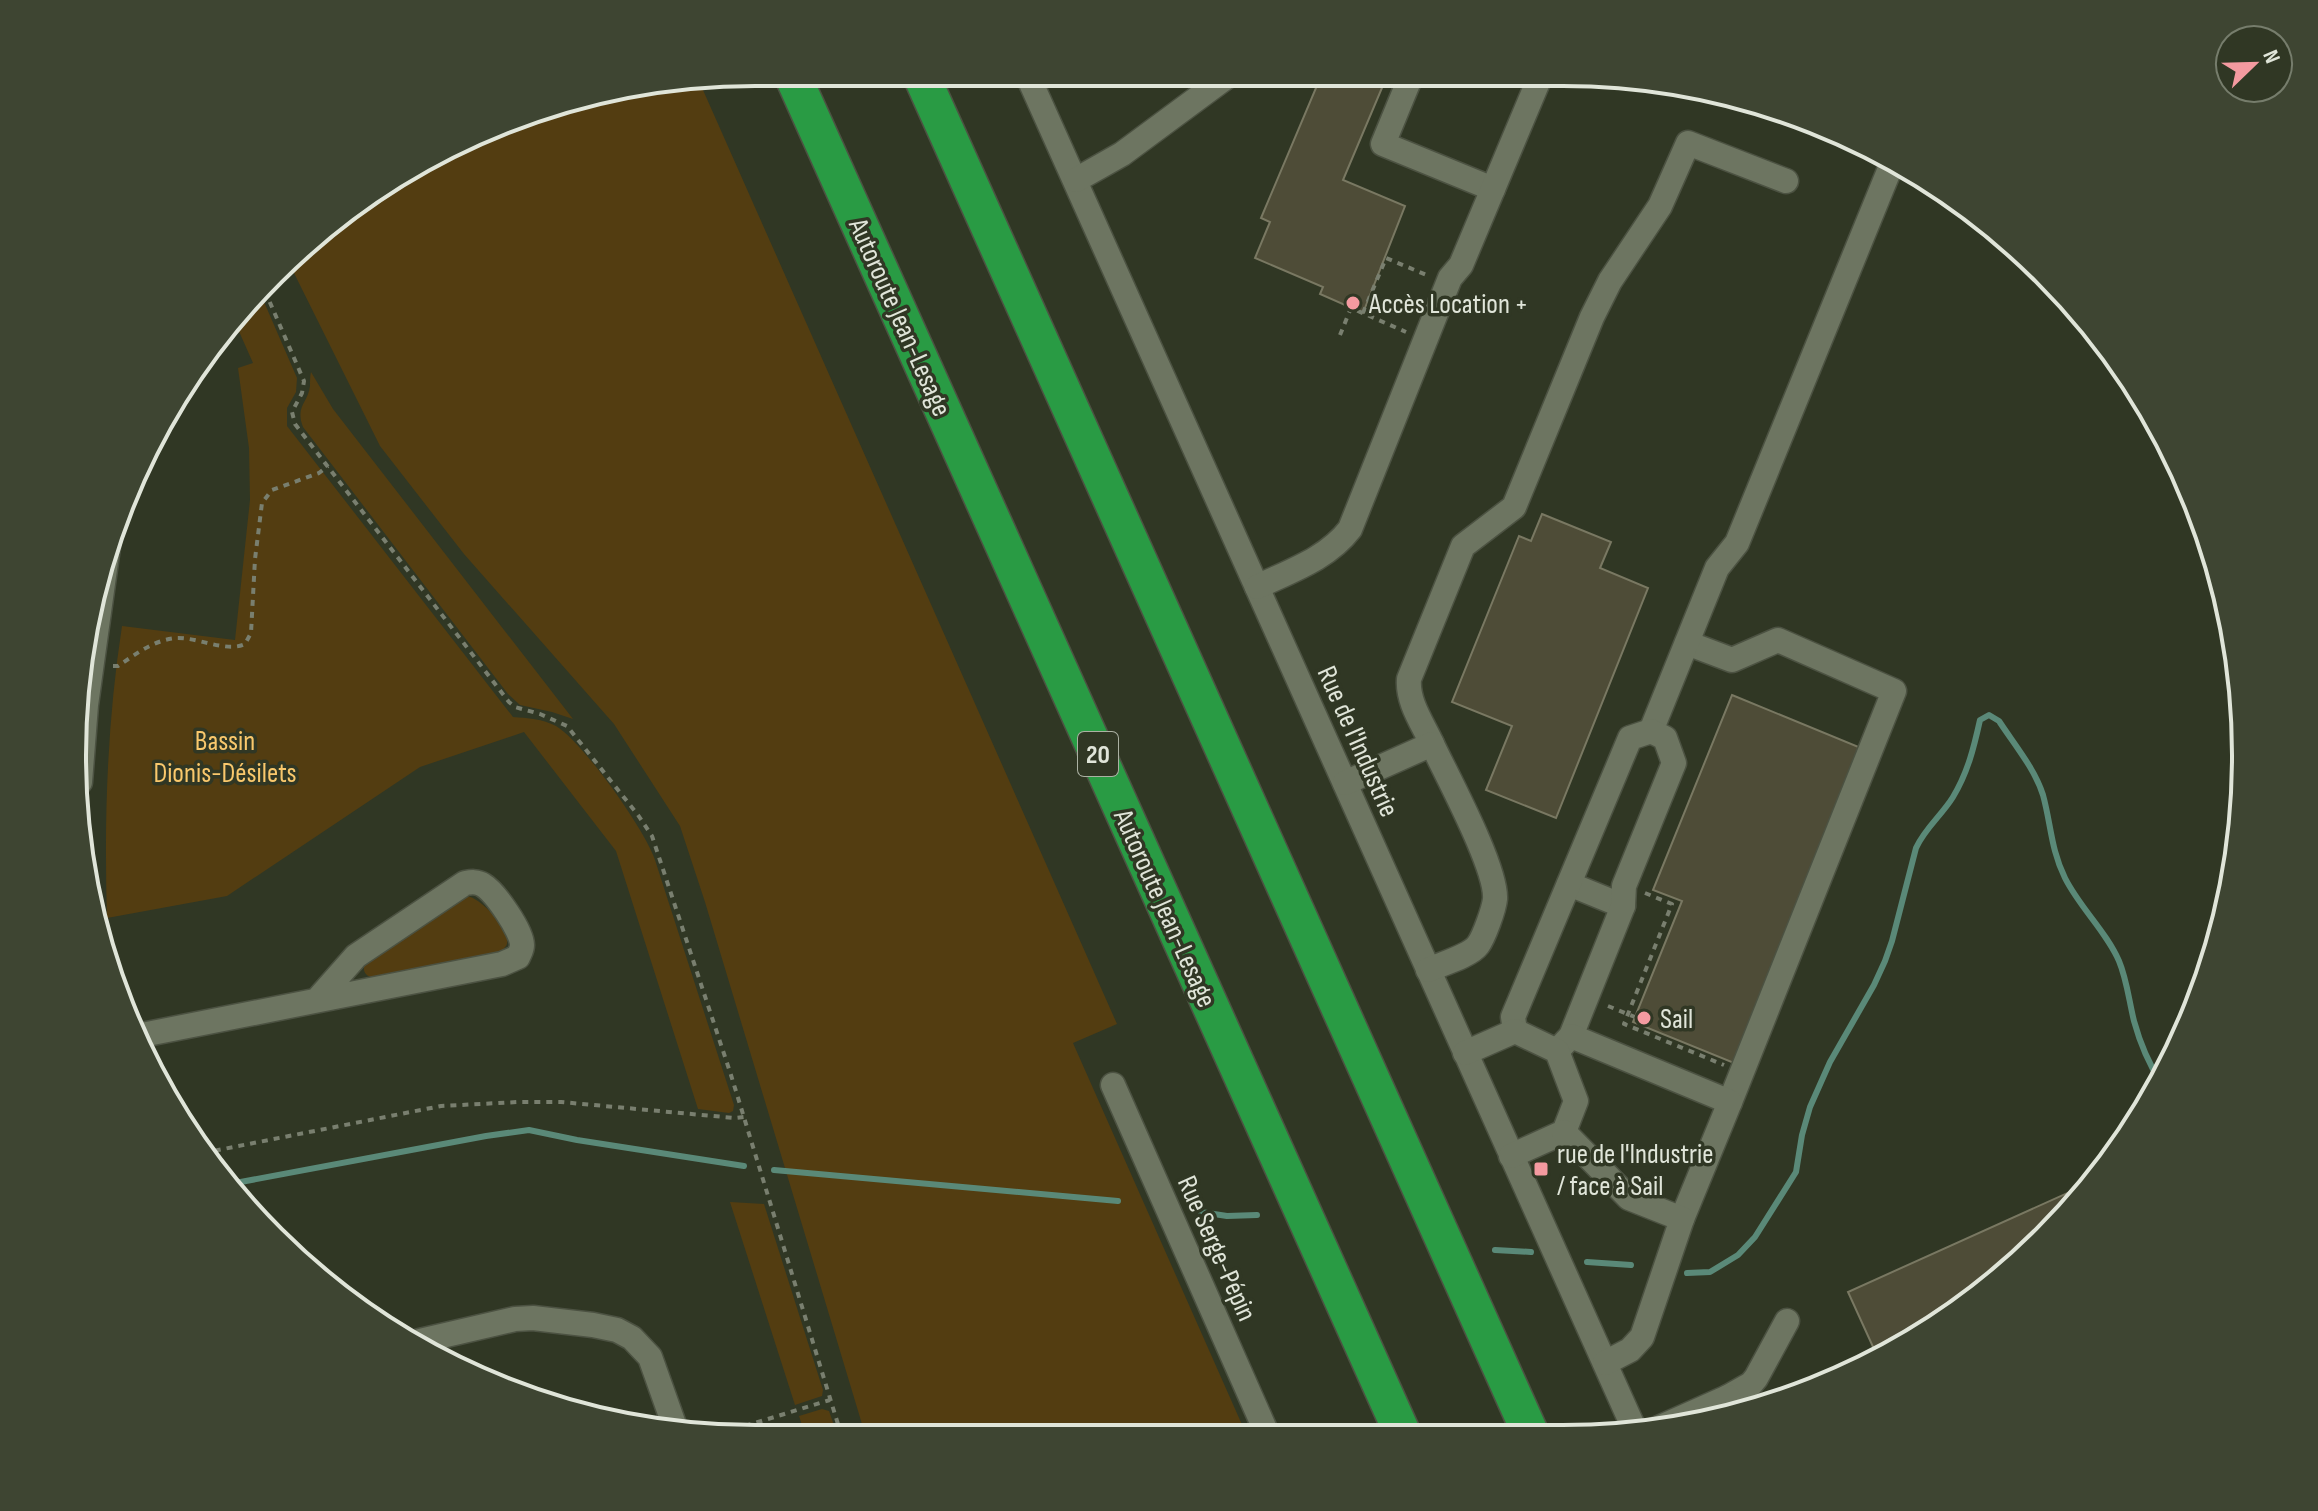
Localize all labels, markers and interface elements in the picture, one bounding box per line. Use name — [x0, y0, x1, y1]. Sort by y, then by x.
north arrow — [2214, 24, 2294, 104]
text: N — [2256, 46, 2286, 67]
street label: Autoroute Jean-Lesage — [841, 213, 958, 422]
place label: Accès Location + — [1368, 288, 1528, 321]
marker: Accès Location + — [1344, 294, 1362, 312]
street label: Rue de l'Industrie — [1310, 661, 1406, 822]
park label: Bassin Dionis-Désilets — [153, 725, 297, 790]
road number: 20 — [1078, 732, 1118, 776]
street label: Autoroute Jean-Lesage — [1106, 804, 1223, 1013]
place label: Sail — [1660, 1003, 1693, 1036]
marker: Sail — [1635, 1009, 1653, 1027]
place label: rue de l'Industrie / face à Sail — [1557, 1138, 1714, 1203]
marker: rue de l'Industrie / face à Sail — [1532, 1160, 1550, 1178]
street label: Rue Serge-Pépin — [1170, 1171, 1263, 1326]

